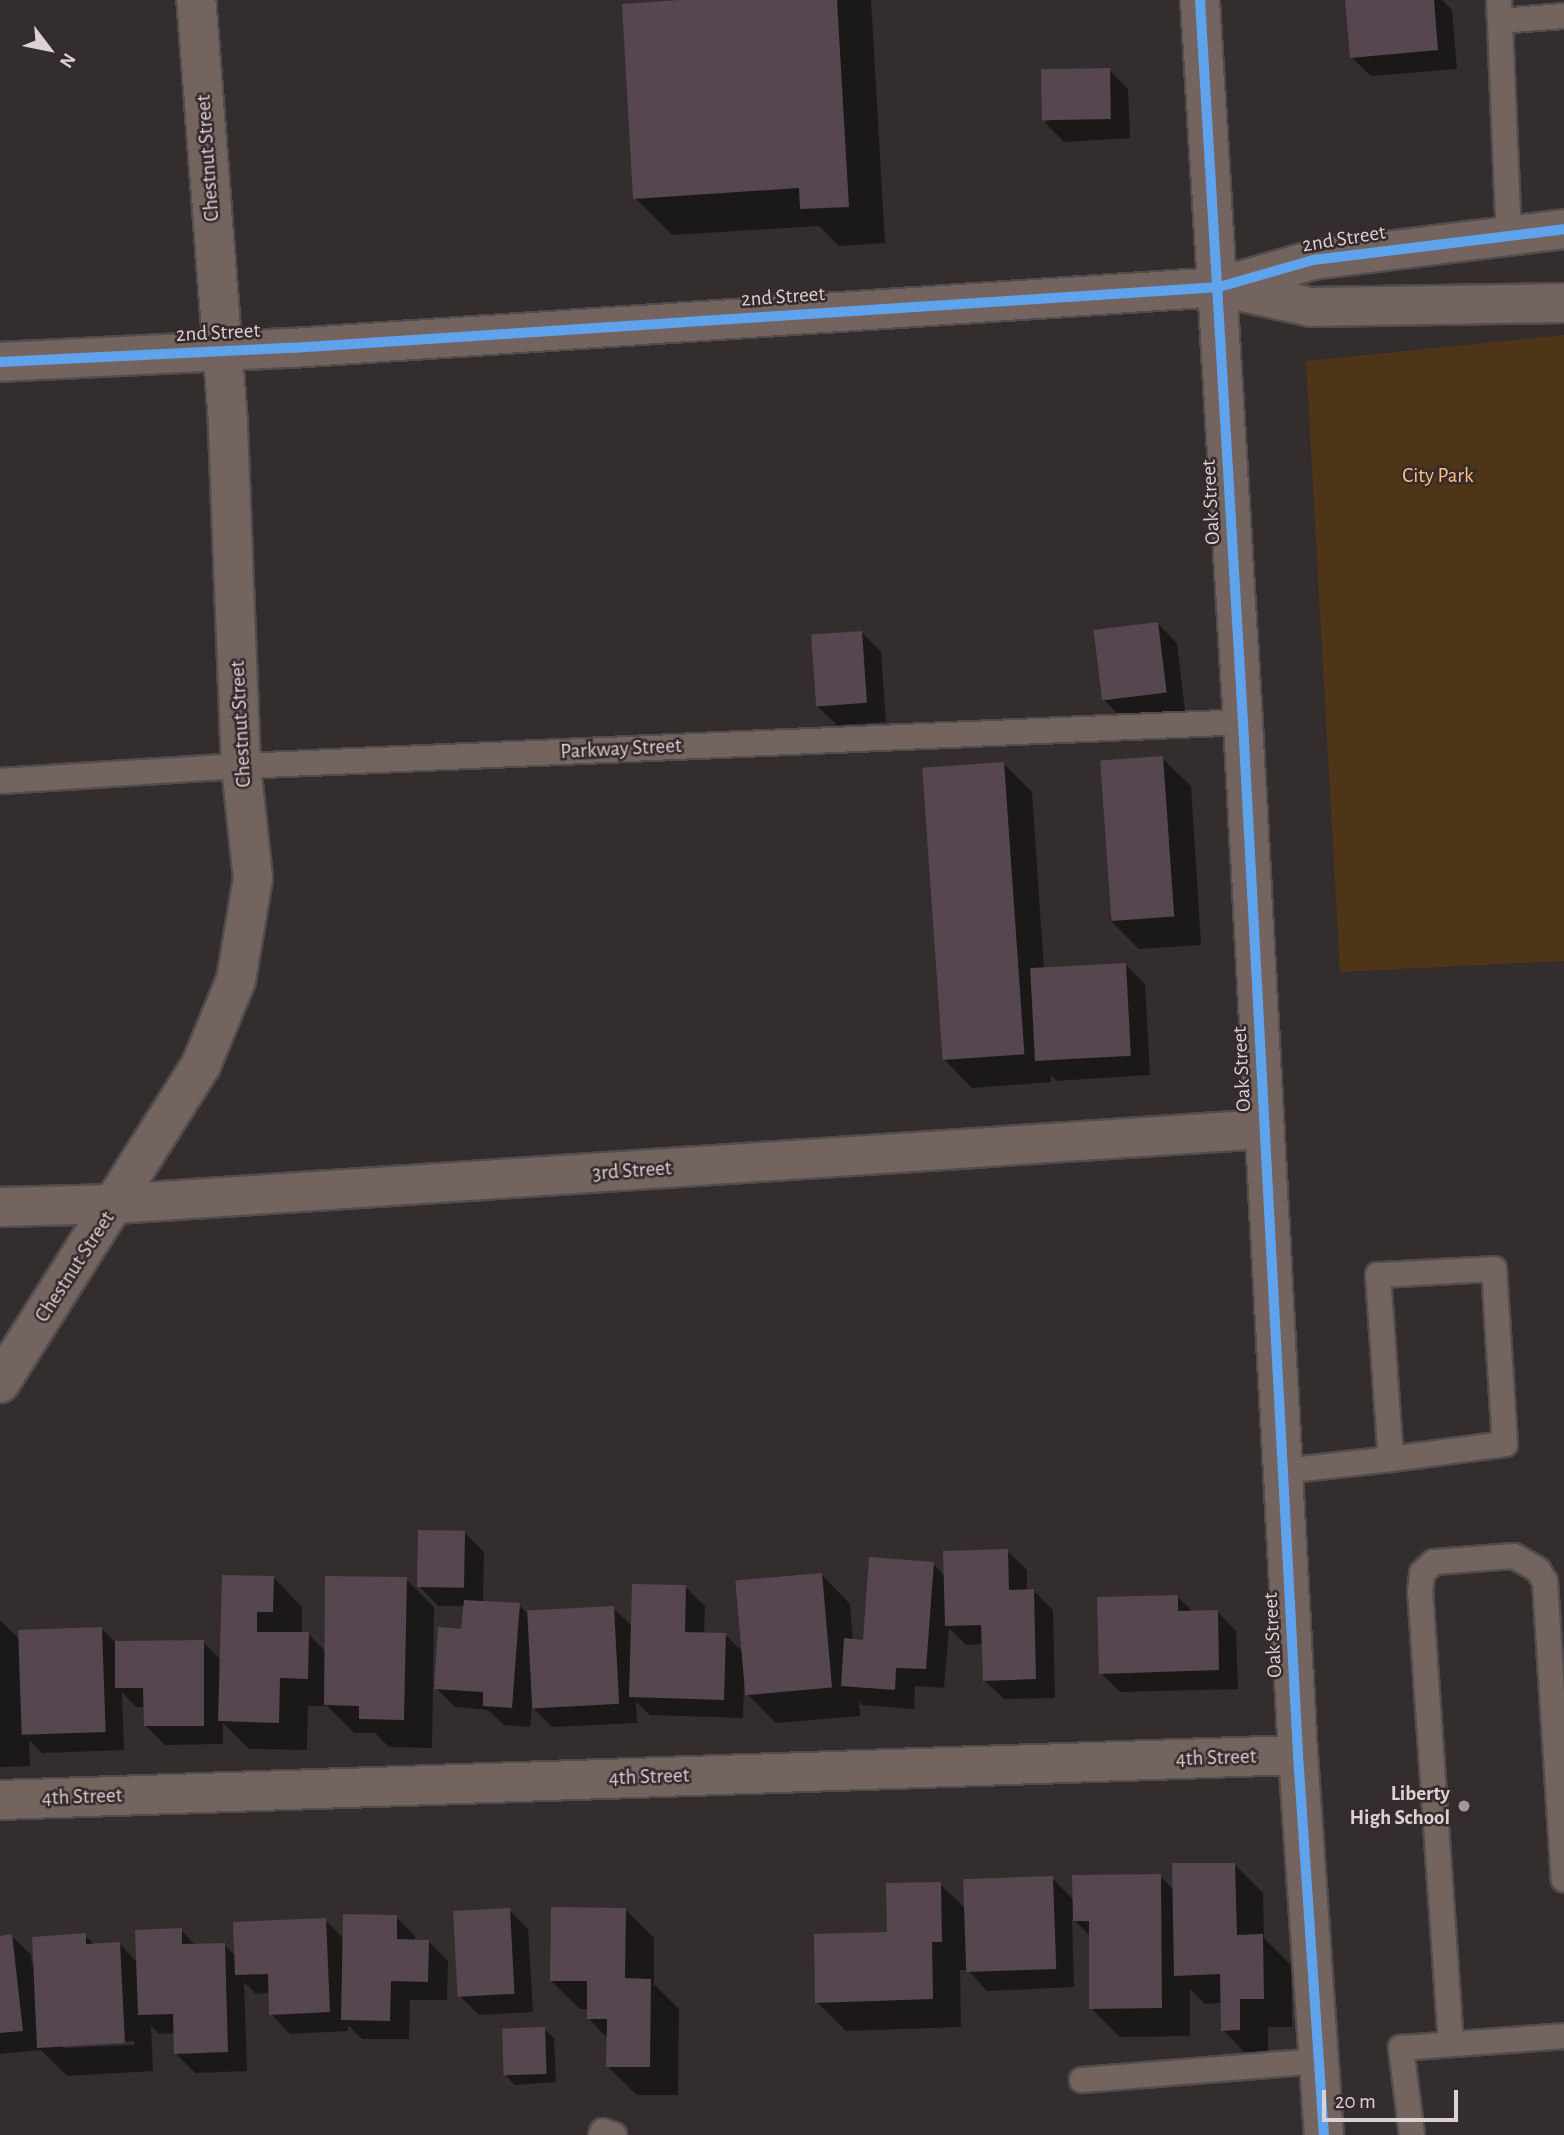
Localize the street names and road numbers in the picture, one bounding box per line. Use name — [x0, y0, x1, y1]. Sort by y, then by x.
street label: Chestnut Street — [191, 94, 225, 222]
street label: 2nd Street — [1300, 220, 1388, 258]
street label: 2nd Street — [740, 281, 826, 313]
street label: 2nd Street — [175, 318, 261, 348]
street label: Oak Street — [1196, 459, 1226, 545]
street label: Chestnut Street — [225, 660, 257, 788]
street label: Parkway Street — [560, 733, 682, 765]
street label: Oak Street — [1227, 1026, 1257, 1112]
street label: 3rd Street — [592, 1156, 672, 1186]
street label: Chestnut Street — [30, 1207, 120, 1327]
street label: Oak Street — [1258, 1592, 1288, 1678]
street label: 4th Street — [1175, 1744, 1257, 1772]
street label: 4th Street — [608, 1763, 690, 1791]
street label: 4th Street — [41, 1783, 123, 1811]

